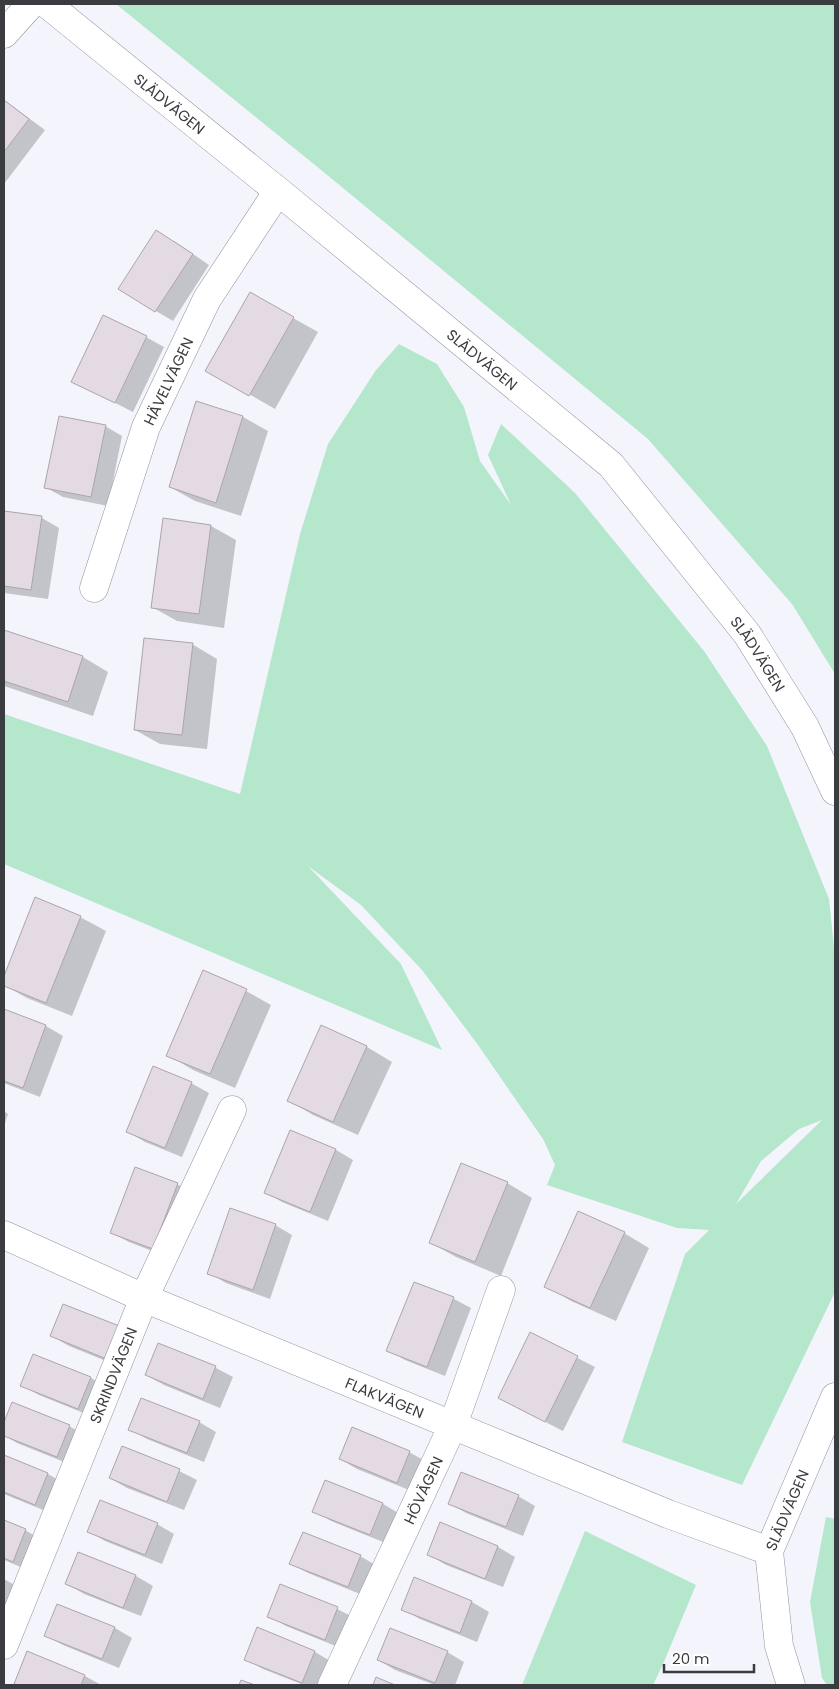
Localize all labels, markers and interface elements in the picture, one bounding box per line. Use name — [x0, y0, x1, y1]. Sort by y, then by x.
street label: SLÄDVÄGEN — [130, 68, 210, 139]
street label: SLÄDVÄGEN — [443, 324, 522, 395]
street label: HÄVELVÄGEN — [138, 334, 198, 429]
street label: SLÄDVÄGEN — [726, 611, 791, 695]
street label: SKRINDVÄGEN — [84, 1324, 142, 1426]
street label: FLAKVÄGEN — [342, 1372, 427, 1423]
street label: HÖVÄGEN — [398, 1453, 448, 1527]
street label: SLÄDVÄGEN — [760, 1466, 813, 1554]
scale bar — [664, 1642, 754, 1674]
text: 20 m — [672, 1648, 710, 1669]

